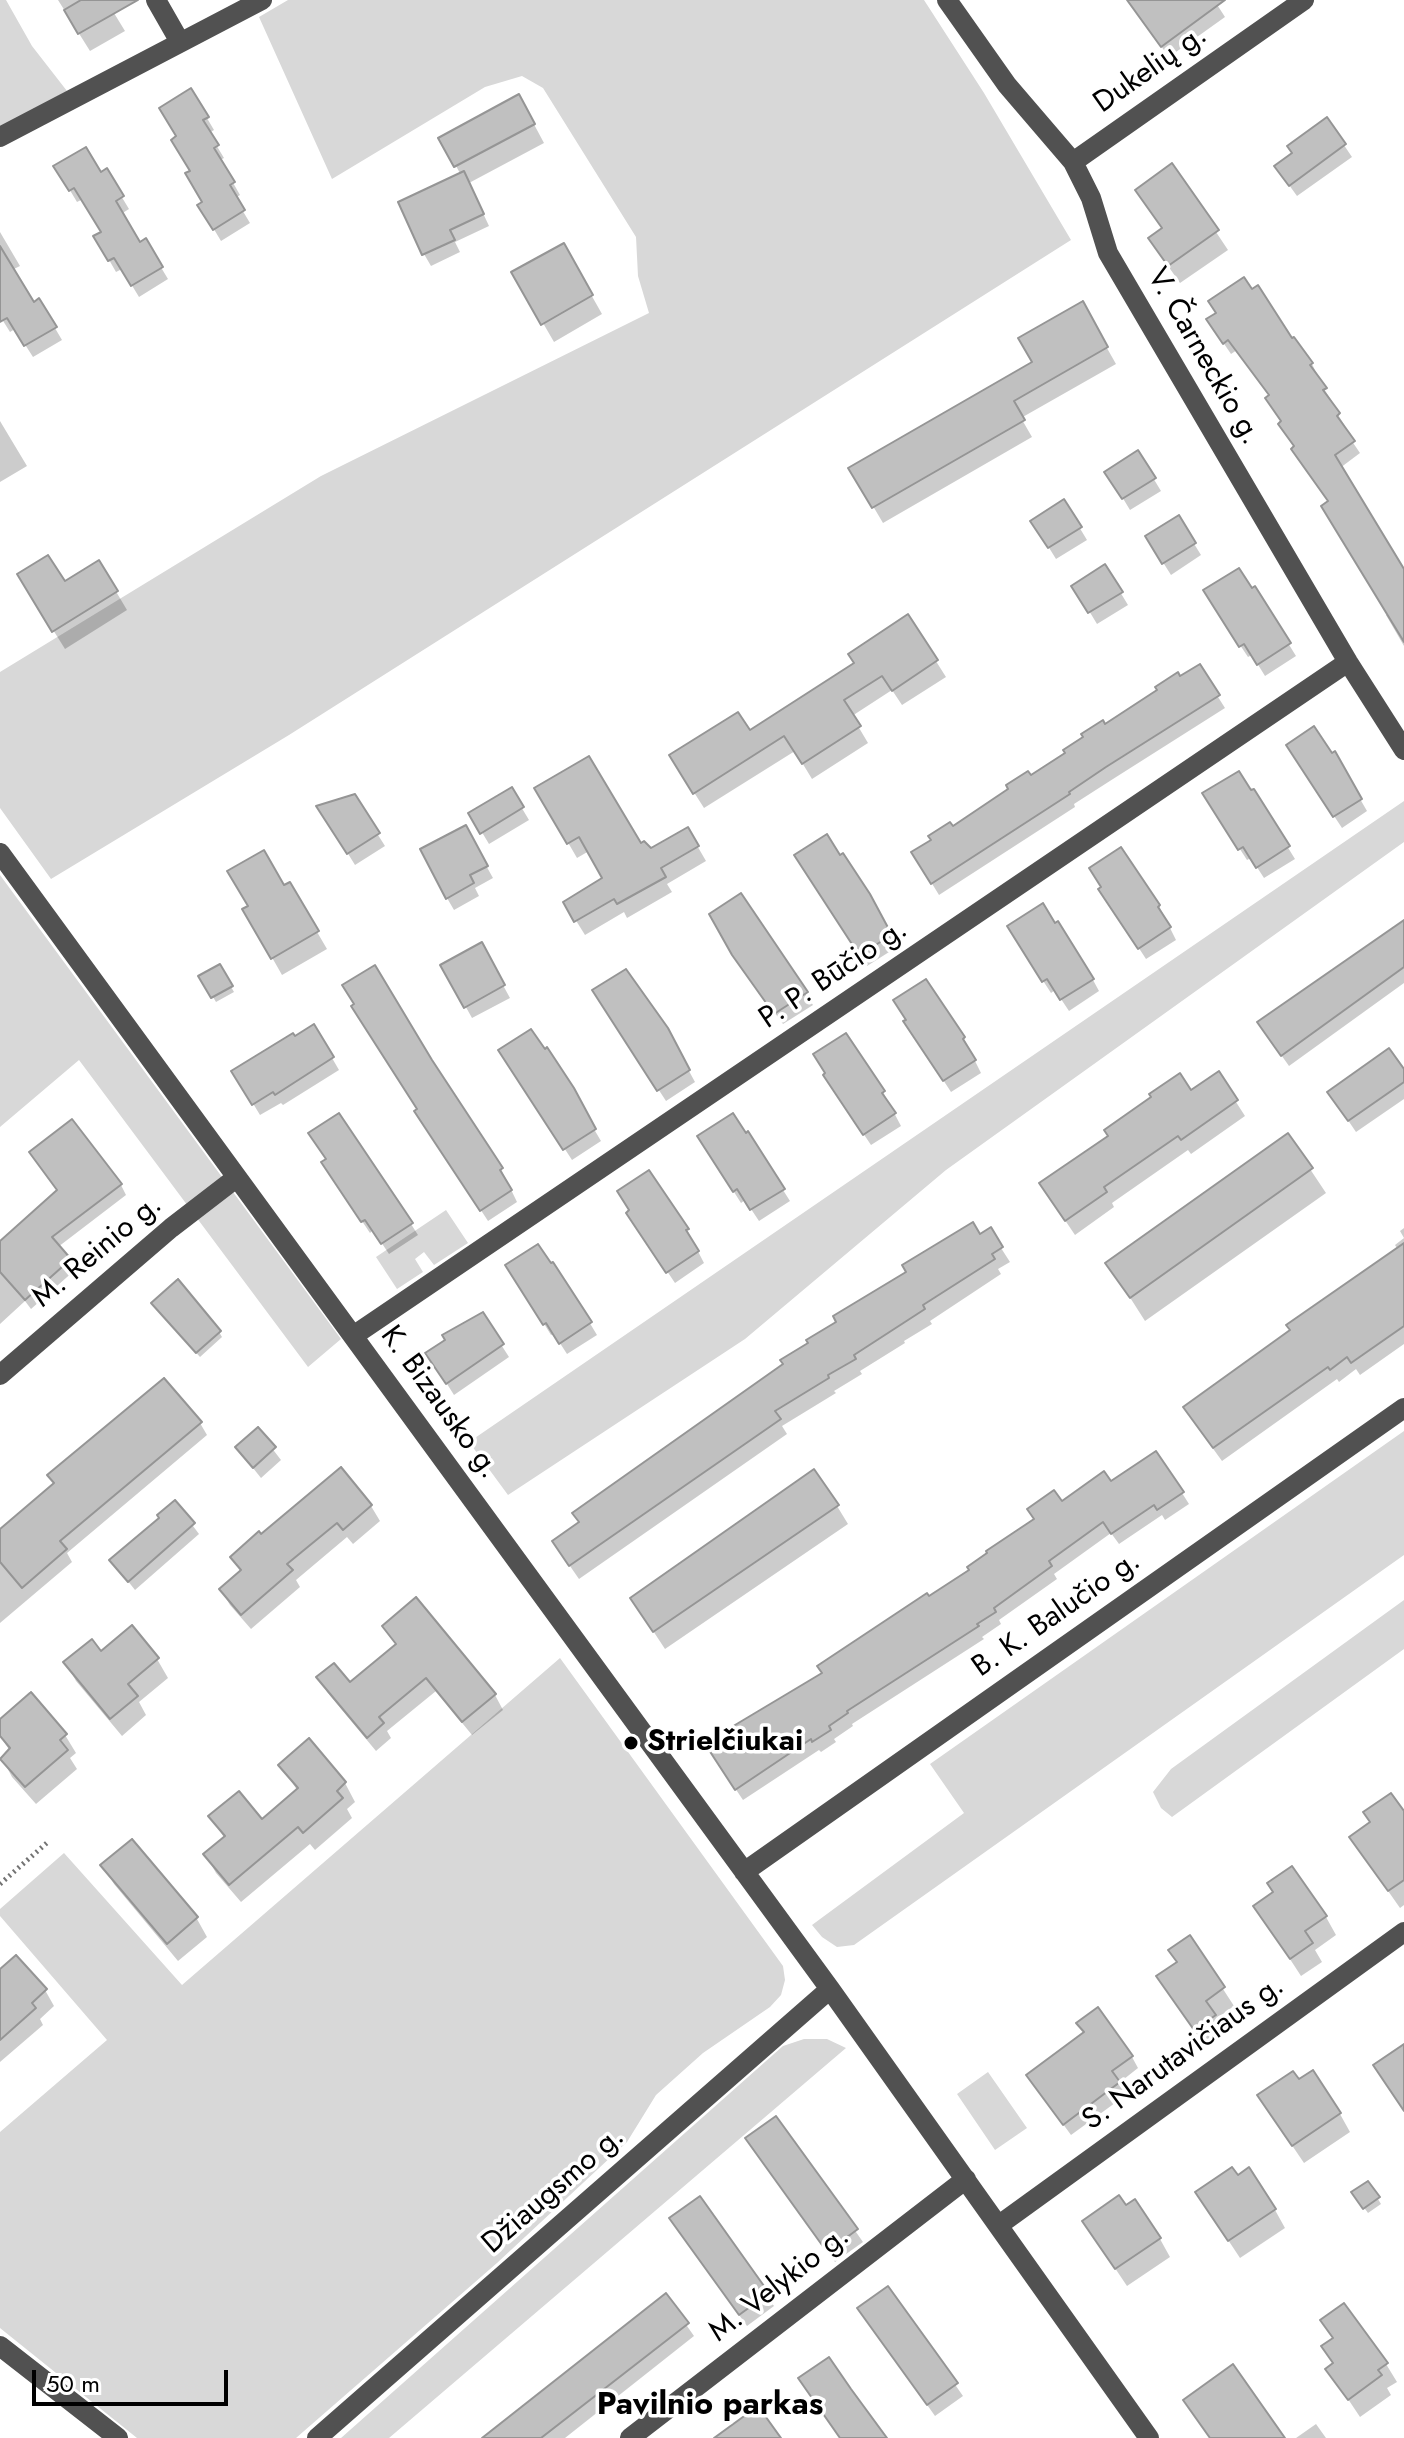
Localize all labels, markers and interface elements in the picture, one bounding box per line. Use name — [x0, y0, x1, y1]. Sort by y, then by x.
street label: Dukelių g. — [1087, 18, 1215, 122]
street label: V. Čarneckio g. — [1138, 262, 1268, 452]
street label: P. P. Būčio g. — [753, 912, 915, 1038]
street label: M. Reinio g. — [26, 1188, 170, 1316]
street label: K. Bizausko g. — [372, 1320, 506, 1486]
street label: B. K. Balučio g. — [966, 1544, 1148, 1686]
place label: Strielčiukai — [647, 1725, 803, 1761]
marker: Strielčiukai — [622, 1734, 640, 1752]
street label: S. Narutavičiaus g. — [1076, 1969, 1292, 2139]
street label: Džiaugsmo g. — [476, 2120, 632, 2262]
street label: M. Velykio g. — [703, 2219, 857, 2351]
scale bar — [36, 2354, 232, 2404]
text: 50 m — [46, 2366, 100, 2401]
district label: Pavilnio parkas — [597, 2387, 823, 2425]

